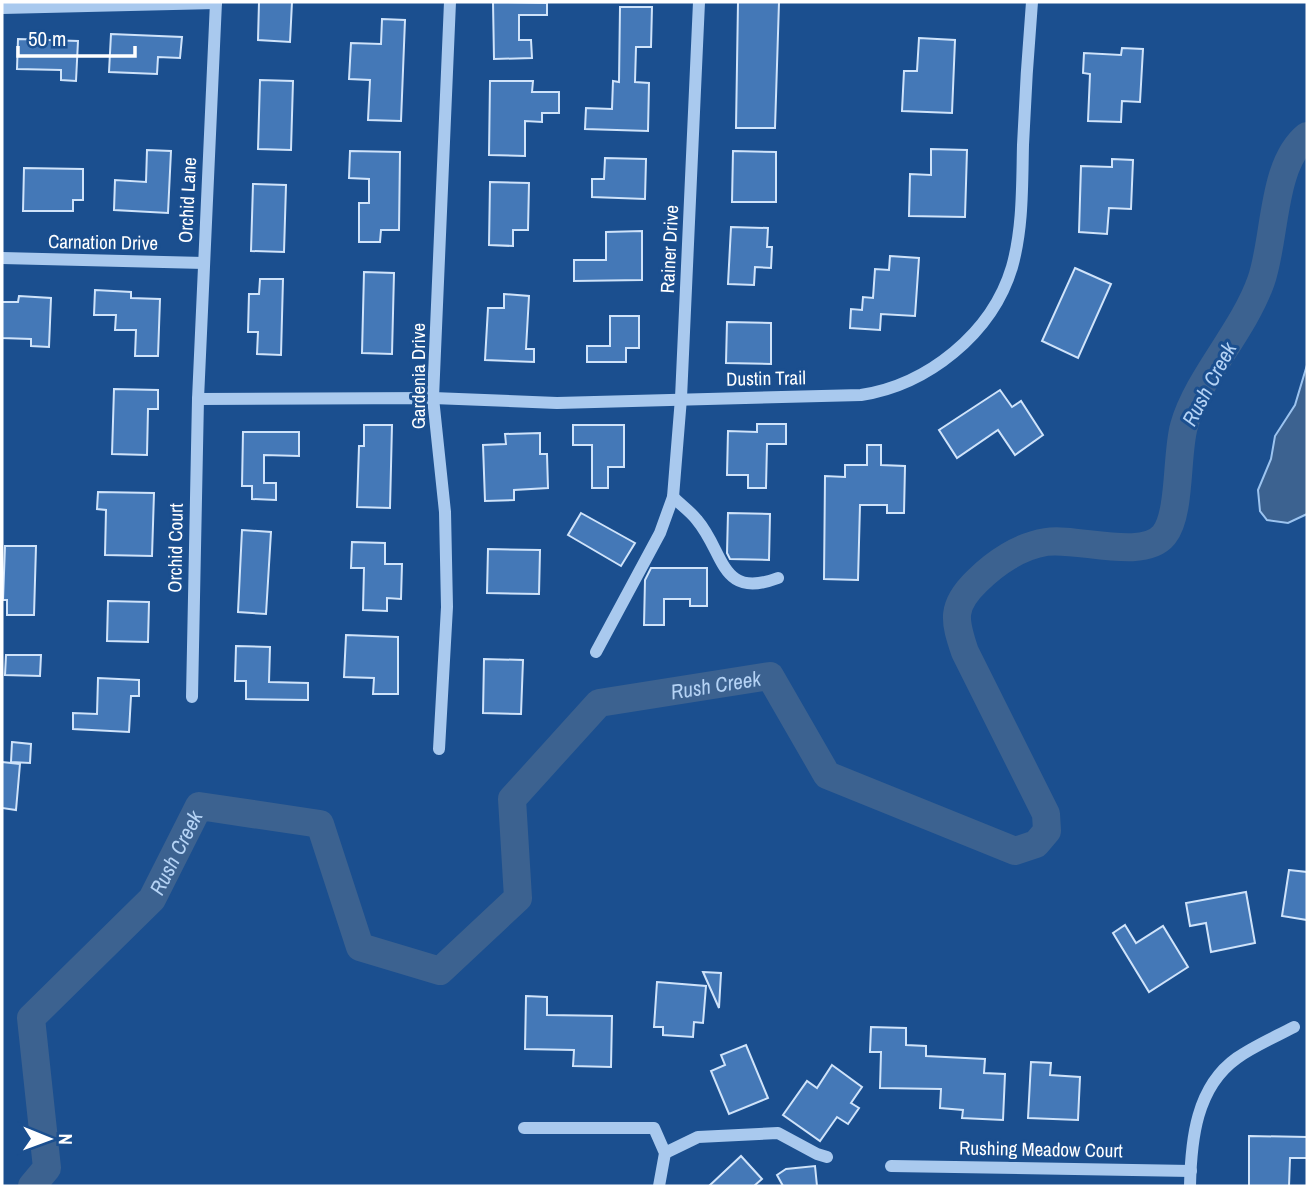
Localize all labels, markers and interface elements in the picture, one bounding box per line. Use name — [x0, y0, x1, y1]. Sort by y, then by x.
scale bar — [18, 14, 135, 58]
text: 50 m — [28, 24, 66, 53]
street label: Orchid Lane — [172, 157, 202, 243]
street label: Rainer Drive — [654, 204, 684, 294]
street label: Carnation Drive — [48, 228, 158, 256]
street label: Gardenia Drive — [405, 323, 431, 429]
water label: Rush Creek — [1175, 336, 1244, 431]
street label: Dustin Trail — [726, 364, 806, 392]
street label: Orchid Court — [161, 503, 189, 593]
water label: Rush Creek — [668, 663, 764, 706]
water label: Rush Creek — [142, 804, 210, 900]
north arrow — [14, 1104, 84, 1174]
text: N — [53, 1133, 79, 1145]
street label: Rushing Meadow Court — [959, 1135, 1124, 1163]

